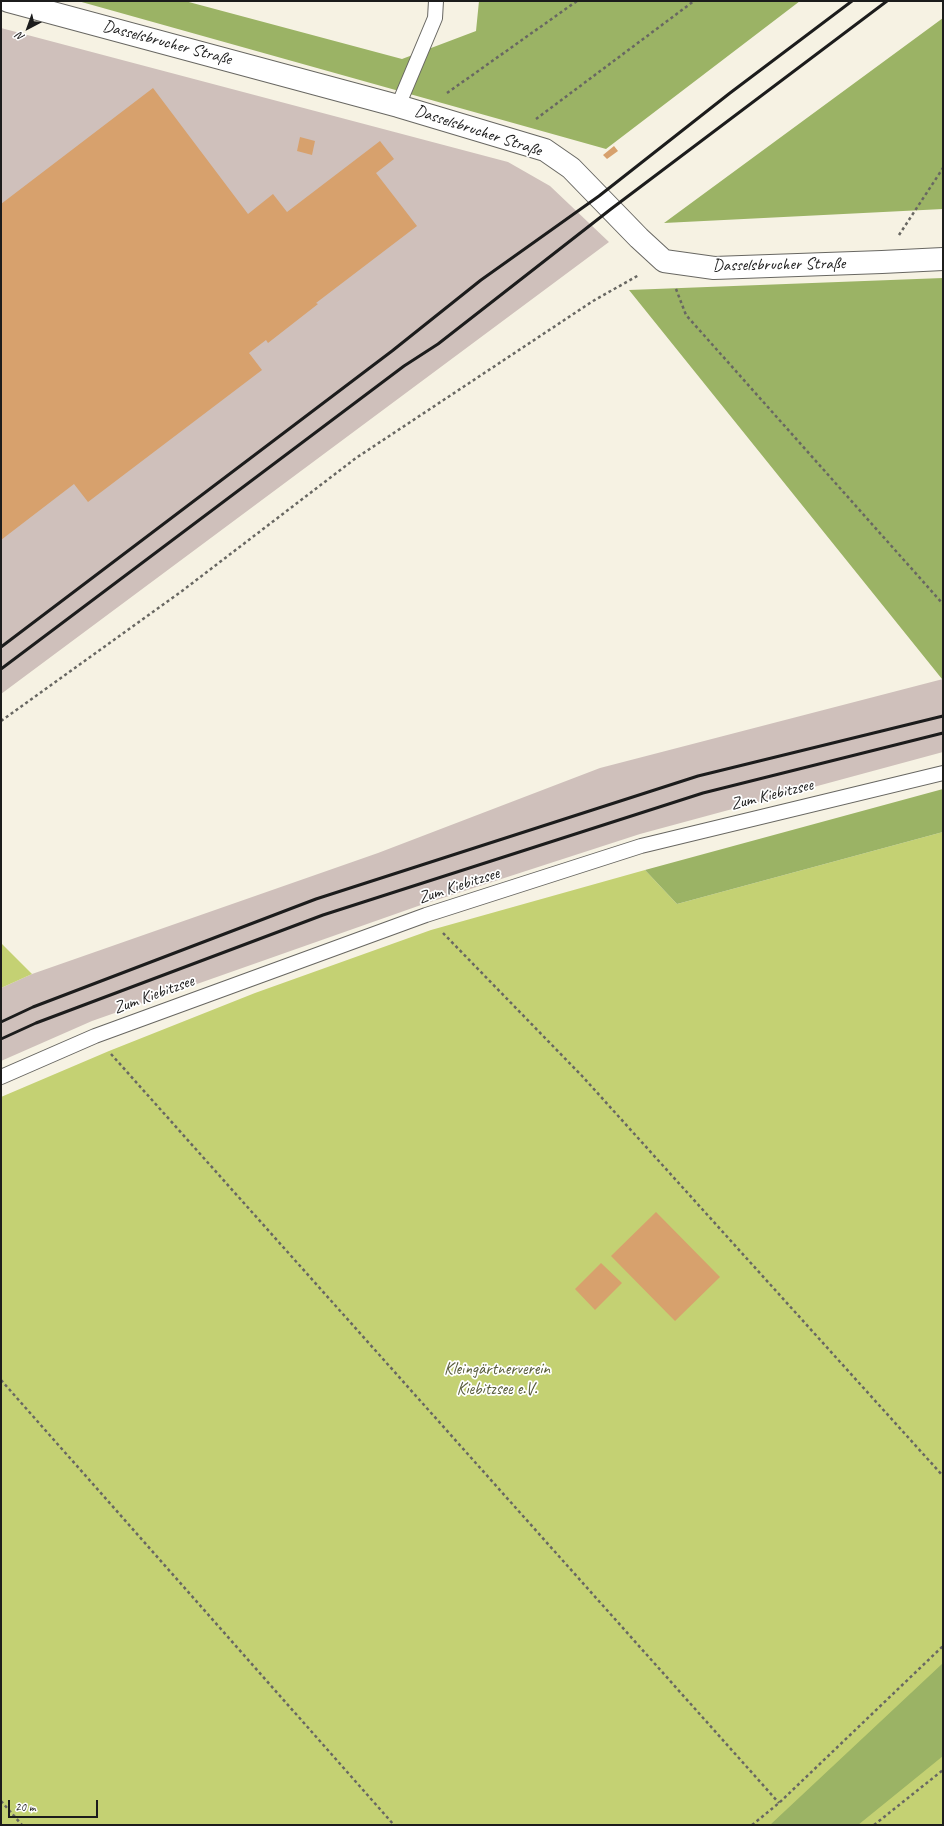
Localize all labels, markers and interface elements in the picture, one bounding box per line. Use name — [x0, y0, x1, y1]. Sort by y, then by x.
north arrow — [8, 8, 48, 48]
street label: Dasselsbrucher Straße — [100, 16, 234, 70]
text: N — [13, 30, 27, 45]
street label: Dasselsbrucher Straße — [412, 101, 544, 161]
street label: Dasselsbrucher Straße — [713, 254, 845, 276]
street label: Zum Kiebitzsee — [729, 775, 815, 815]
street label: Zum Kiebitzsee — [416, 863, 502, 909]
street label: Zum Kiebitzsee — [111, 971, 197, 1019]
park label: Kleingärtnerverein Kiebitzsee e.V. — [444, 1360, 550, 1400]
scale bar — [10, 1792, 100, 1818]
text: 20 m — [15, 1799, 35, 1815]

